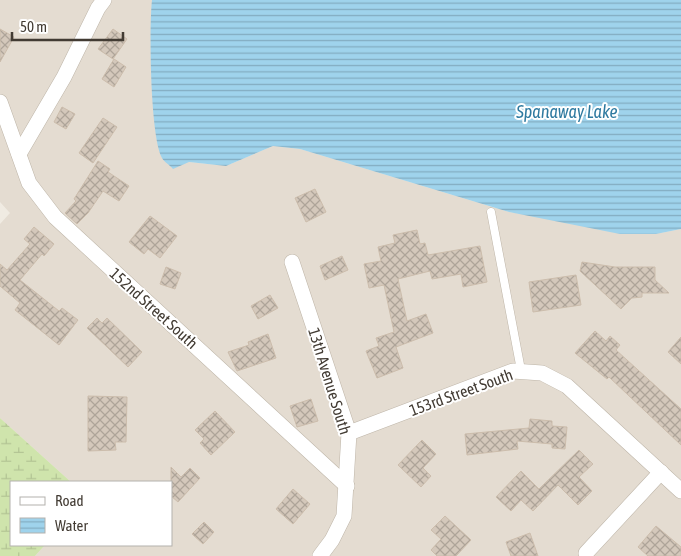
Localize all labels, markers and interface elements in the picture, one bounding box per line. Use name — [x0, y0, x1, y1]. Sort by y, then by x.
scale bar — [12, 10, 124, 42]
text: 50 m — [20, 18, 47, 35]
water label: Spanaway Lake — [515, 101, 618, 122]
street label: 152nd Street South — [106, 264, 202, 352]
street label: 13th Avenue South — [305, 326, 355, 436]
street label: 153rd Street South — [407, 365, 515, 419]
legend — [10, 481, 172, 546]
text: Road — [55, 492, 84, 509]
text: Water — [55, 517, 88, 534]

